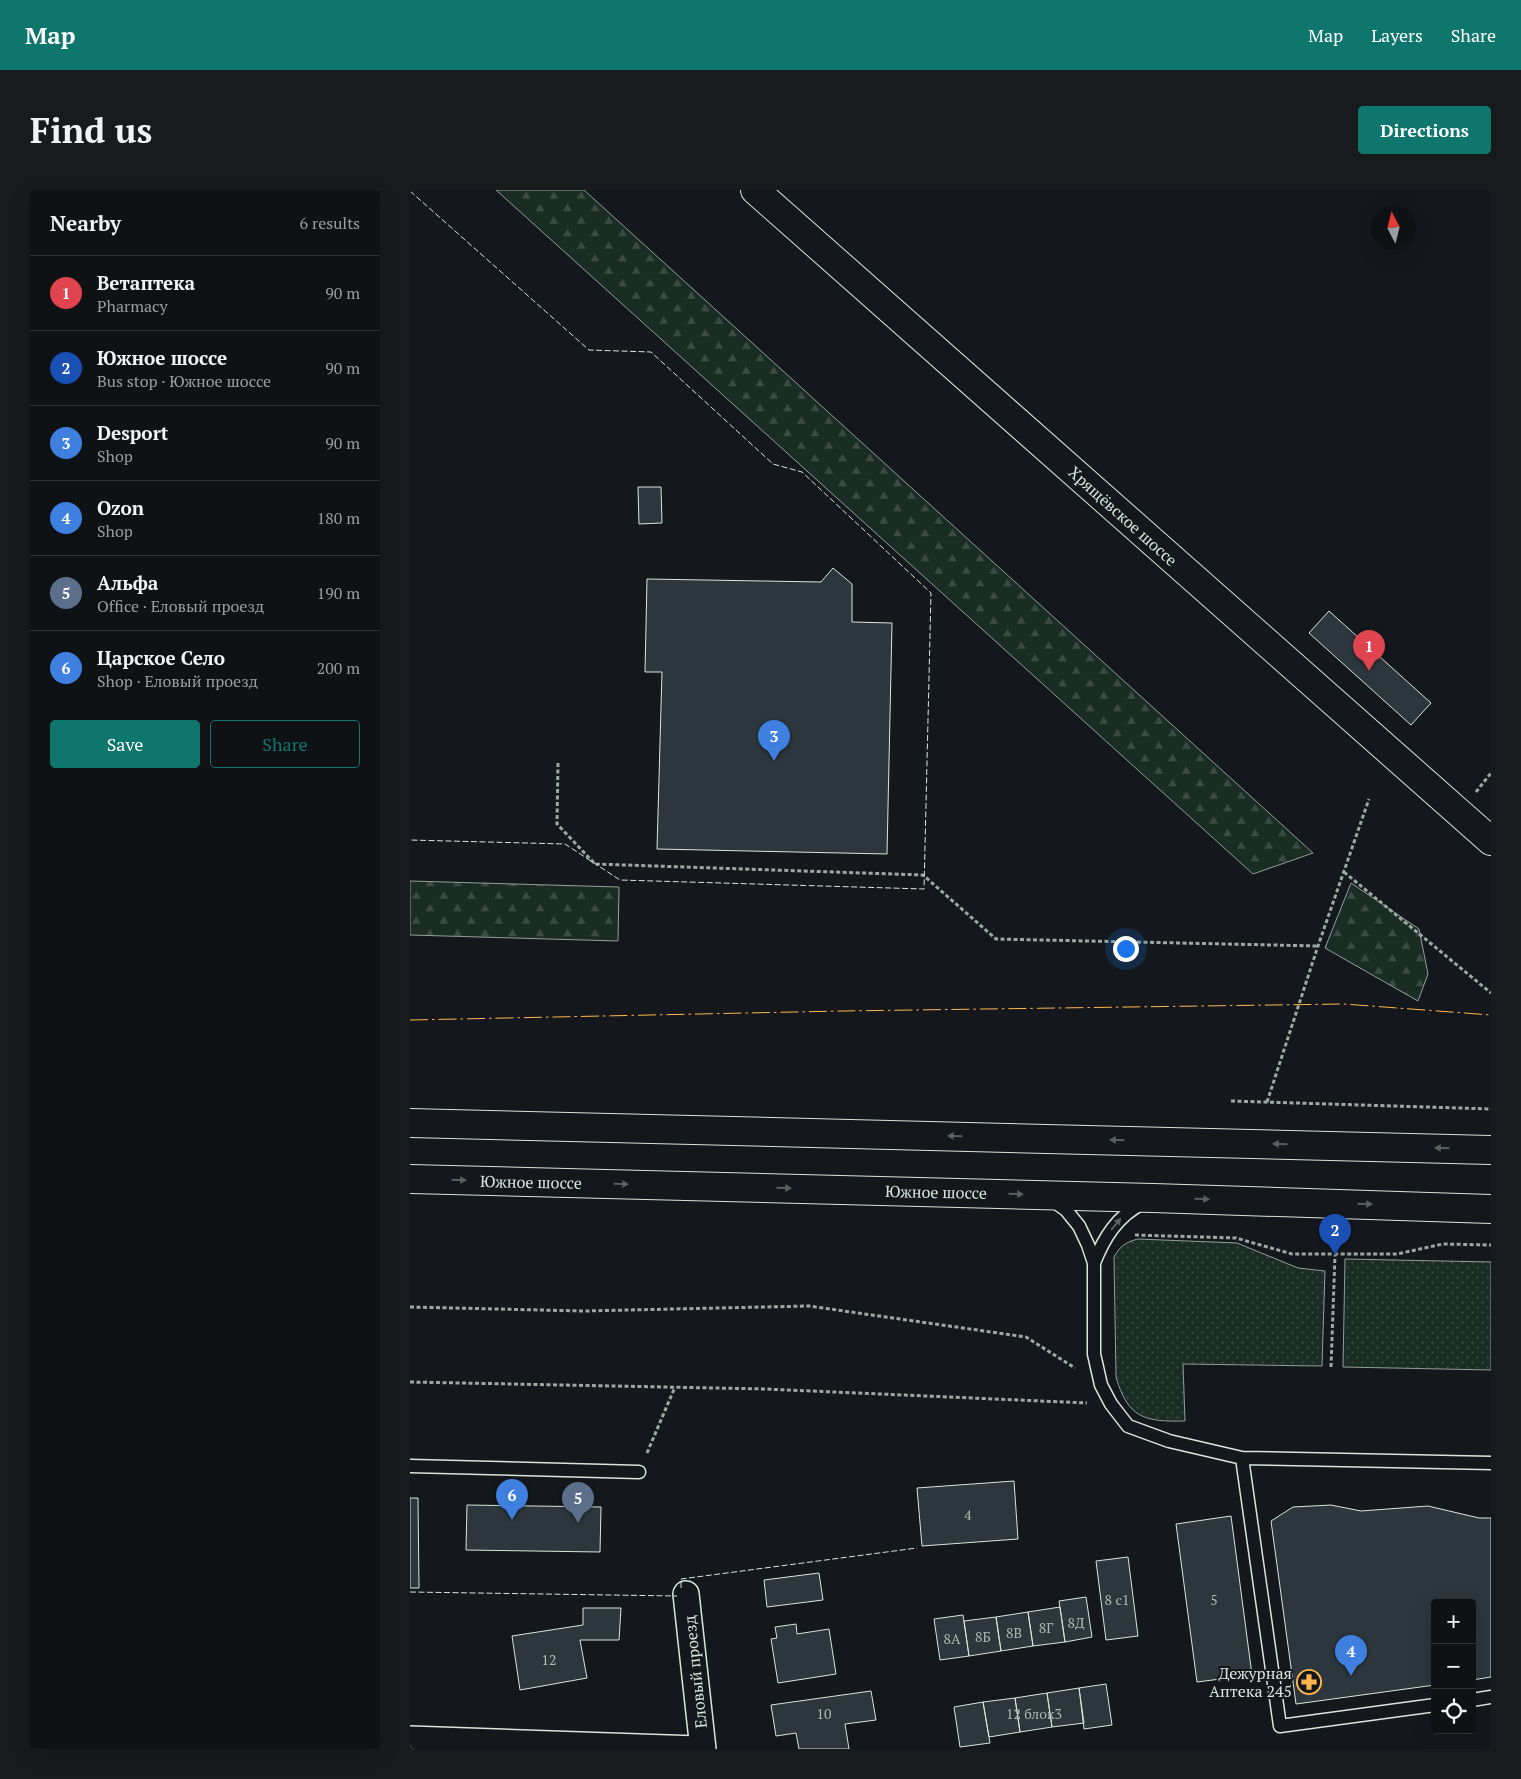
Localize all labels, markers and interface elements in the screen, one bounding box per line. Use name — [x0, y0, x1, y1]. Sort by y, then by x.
text: Map — [25, 19, 75, 51]
text: Map — [1308, 23, 1343, 47]
text: Layers — [1371, 23, 1423, 47]
text: Share — [1451, 23, 1496, 47]
button: Directions — [1358, 106, 1491, 154]
text: Find us — [30, 107, 152, 153]
north arrow — [1371, 205, 1416, 250]
text: Nearby — [50, 209, 121, 237]
text: 6 results — [300, 212, 360, 234]
text: Ветаптека — [97, 270, 195, 295]
text: 1 — [61, 282, 71, 304]
text: 90 m — [325, 282, 360, 304]
text: Pharmacy — [97, 295, 168, 317]
text: Южное шоссе — [97, 345, 227, 370]
text: 2 — [61, 357, 71, 379]
text: 90 m — [325, 357, 360, 379]
text: Bus stop · Южное шоссе — [97, 370, 271, 392]
text: Desport — [97, 420, 168, 445]
text: 3 — [61, 432, 71, 454]
text: 90 m — [325, 432, 360, 454]
text: Shop — [97, 445, 133, 467]
street label: Хрящёвское шоссе — [1064, 461, 1182, 571]
text: Ozon — [97, 495, 144, 520]
text: 4 — [61, 507, 71, 529]
text: 180 m — [317, 507, 360, 529]
text: Shop — [97, 520, 133, 542]
text: Альфа — [97, 570, 158, 595]
text: 5 — [61, 582, 71, 604]
text: 190 m — [317, 582, 360, 604]
text: Office · Еловый проезд — [97, 595, 264, 617]
pin: 1 — [1353, 630, 1385, 671]
text: Царское Село — [97, 645, 225, 670]
text: 6 — [61, 657, 71, 679]
text: 200 m — [317, 657, 360, 679]
text: Shop · Еловый проезд — [97, 670, 258, 692]
button: Save — [50, 720, 200, 768]
button: Share — [210, 720, 360, 768]
pin: 3 — [758, 720, 790, 761]
your location — [1113, 936, 1139, 962]
one-way arrow — [947, 1132, 963, 1140]
one-way arrow — [1109, 1136, 1125, 1144]
one-way arrow — [1272, 1140, 1288, 1148]
one-way arrow — [1434, 1144, 1450, 1152]
street label: Южное шоссе — [480, 1170, 582, 1194]
one-way arrow — [451, 1177, 467, 1185]
street label: Южное шоссе — [885, 1180, 987, 1204]
one-way arrow — [613, 1181, 629, 1189]
one-way arrow — [776, 1185, 792, 1193]
one-way arrow — [1008, 1190, 1024, 1198]
one-way arrow — [1194, 1196, 1210, 1204]
one-way arrow — [1357, 1201, 1373, 1209]
pin: 2 — [1319, 1214, 1351, 1255]
one-way arrow — [1111, 1218, 1122, 1231]
pin: 6 — [496, 1479, 528, 1520]
pin: 5 — [562, 1482, 594, 1523]
house number: 4 — [964, 1505, 972, 1524]
house number: 8 с1 — [1105, 1590, 1129, 1609]
house number: 5 — [1210, 1590, 1218, 1609]
map controls — [1431, 1599, 1476, 1734]
button: + — [1431, 1599, 1476, 1644]
house number: 8Д — [1067, 1613, 1085, 1632]
street label: Еловый проезд — [678, 1614, 712, 1730]
house number: 8Г — [1039, 1618, 1053, 1637]
house number: 8В — [1006, 1623, 1022, 1642]
house number: 8Б — [975, 1627, 991, 1646]
house number: 8А — [943, 1629, 961, 1648]
pin: 4 — [1335, 1635, 1367, 1676]
button: − — [1431, 1644, 1476, 1689]
house number: 12 — [542, 1650, 556, 1669]
place label: Дежурная Аптека 245 — [1209, 1662, 1292, 1702]
pharmacy icon: Дежурная Аптека 245 — [1296, 1669, 1322, 1695]
button: locate — [1431, 1689, 1476, 1734]
house number: 10 — [817, 1704, 831, 1723]
house number: 12 блок3 — [1006, 1704, 1062, 1723]

